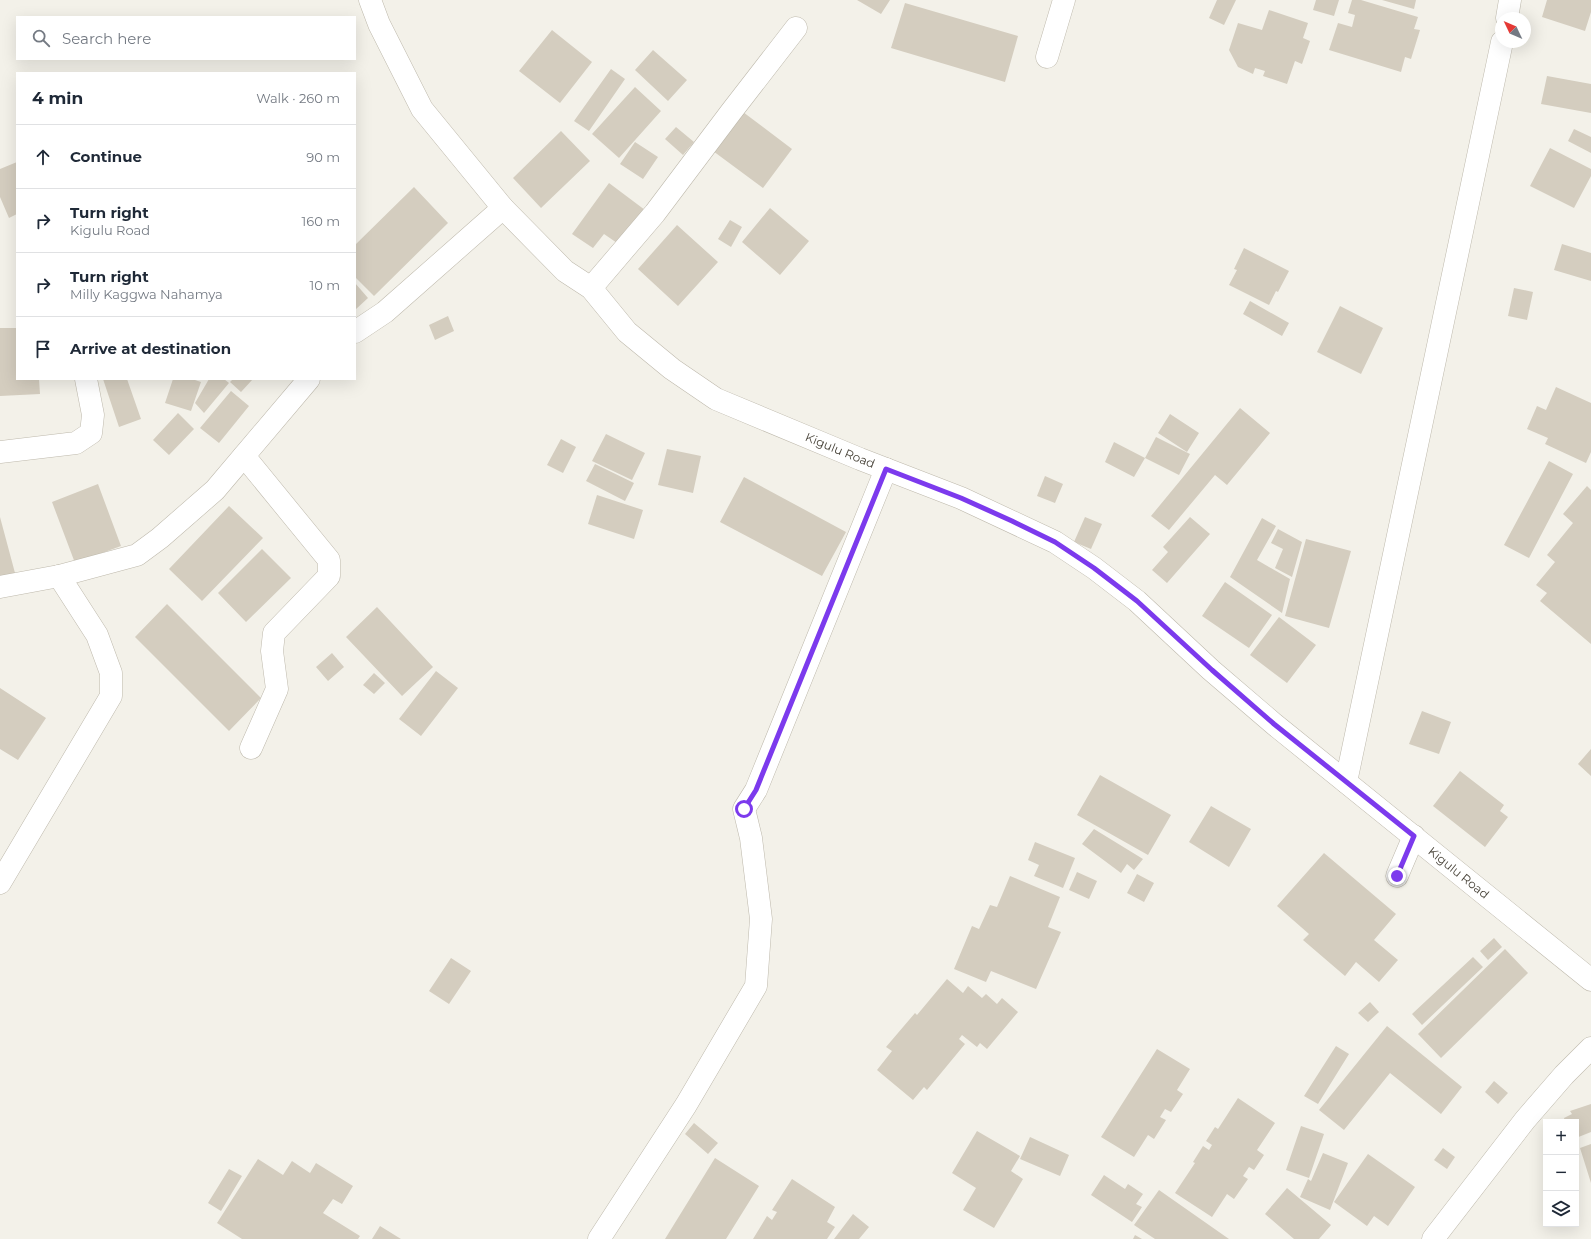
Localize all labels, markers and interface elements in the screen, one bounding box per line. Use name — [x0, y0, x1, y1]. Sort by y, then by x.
north arrow — [1495, 12, 1531, 48]
search box — [16, 16, 356, 60]
icon: search — [30, 27, 52, 49]
text: Search here — [62, 29, 151, 48]
text: 4 min — [32, 88, 83, 108]
text: Walk · 260 m — [256, 90, 340, 106]
icon: ahead — [32, 146, 54, 168]
text: Continue — [70, 147, 142, 166]
text: 90 m — [306, 149, 340, 165]
text: Turn right — [70, 203, 149, 222]
icon: right — [32, 210, 54, 232]
text: 160 m — [302, 213, 340, 229]
text: Kigulu Road — [70, 222, 150, 238]
text: Turn right — [70, 267, 149, 286]
icon: right — [32, 274, 54, 296]
text: 10 m — [310, 277, 340, 293]
text: Milly Kaggwa Nahamya — [70, 286, 223, 302]
icon: arrive — [32, 338, 54, 360]
text: Arrive at destination — [70, 339, 231, 358]
street label: Kigulu Road — [803, 429, 877, 471]
route start — [735, 800, 753, 818]
street label: Kigulu Road — [1425, 843, 1492, 902]
route end — [1388, 867, 1406, 885]
map controls — [1543, 1119, 1579, 1227]
button: + — [1543, 1119, 1579, 1155]
button: − — [1543, 1155, 1579, 1191]
button: layers — [1543, 1191, 1579, 1227]

